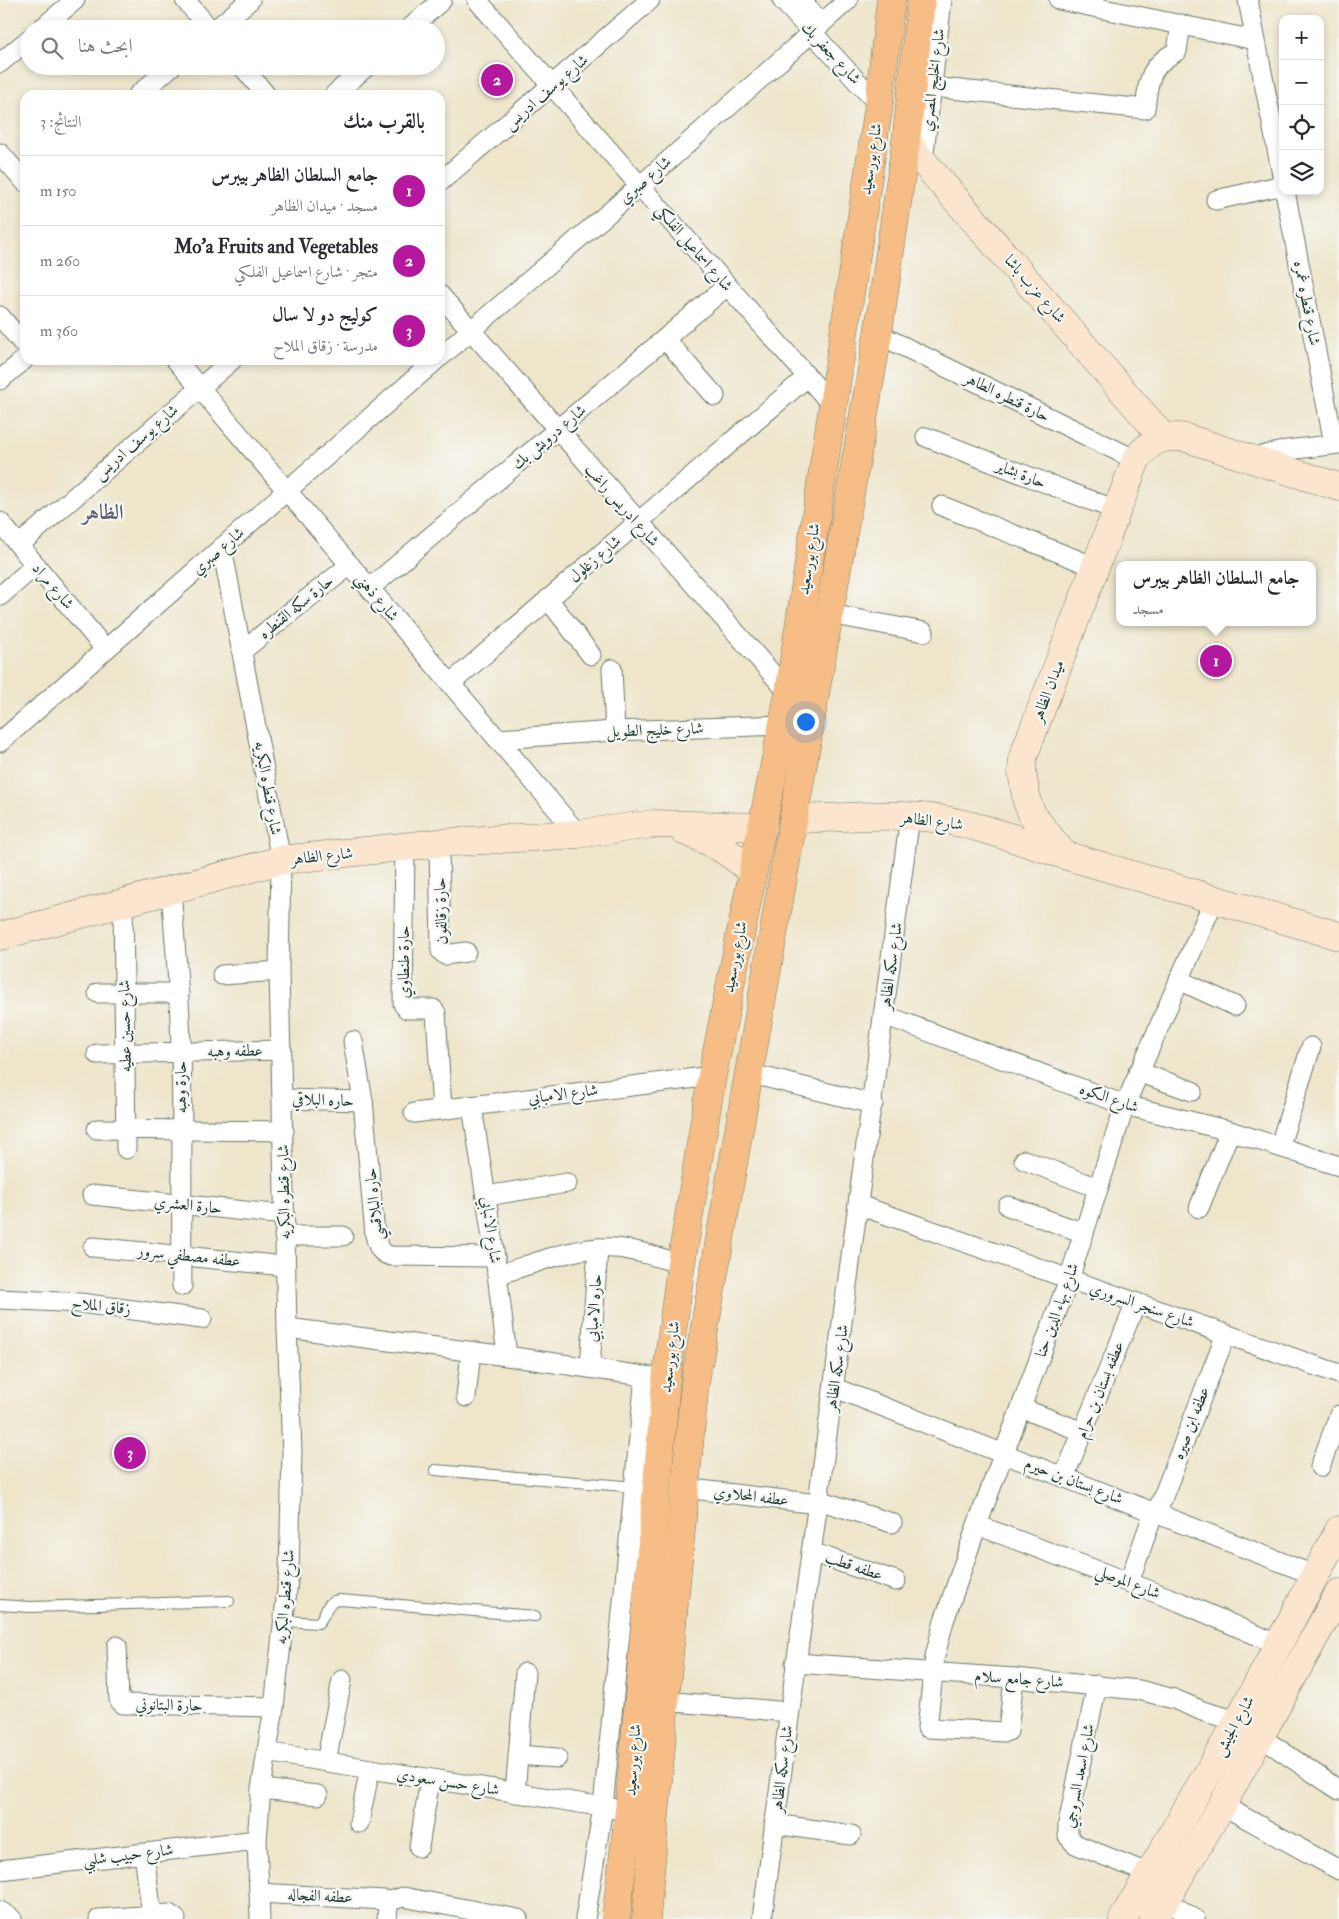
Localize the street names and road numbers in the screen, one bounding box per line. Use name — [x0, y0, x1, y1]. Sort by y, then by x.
street label: شارع جعفر بك — [795, 17, 865, 91]
street label: شارع الخليج المصري — [917, 27, 953, 133]
street label: شارع يوسف ادريس — [500, 50, 594, 136]
street label: شارع بورسعيد — [855, 122, 890, 197]
street label: شارع صبري — [615, 152, 677, 211]
street label: شارع اسماعيل الفلكي — [647, 201, 737, 299]
street label: شارع عزب باشا — [998, 251, 1070, 329]
street label: شارع قنطره غمره — [1286, 259, 1325, 348]
street label: حارة قنطره الطاهر — [959, 367, 1053, 426]
street label: شارع يوسف ادريس — [90, 400, 184, 486]
street label: شارع درويش بك — [508, 400, 592, 476]
street label: حارة بشاير — [991, 455, 1049, 493]
street label: شارع ادريس راغب — [578, 459, 663, 553]
street label: شارع بورسعيد — [793, 522, 828, 597]
street label: شارع صبري — [188, 523, 250, 582]
street label: شارع زغلول — [565, 531, 627, 589]
street label: شارع مراد — [25, 559, 78, 615]
street label: شارع ذهني — [347, 569, 403, 629]
street label: حارة سكه القنطره — [254, 571, 338, 643]
street label: ميدان الظاهر — [1026, 657, 1069, 727]
street label: شارع خليج الطويل — [606, 718, 704, 746]
street label: شارع قنطره البكريه — [247, 739, 286, 837]
street label: شارع الظاهر — [897, 807, 964, 838]
street label: شارع الظاهر — [288, 843, 354, 872]
street label: حارة زقالفون — [430, 877, 452, 945]
street label: شارع بورسعيد — [718, 920, 755, 995]
street label: شارع سكه الظاهر — [875, 921, 910, 1013]
street label: حارة طنطاوي — [394, 925, 416, 999]
street label: شارع حسين عطيه — [114, 979, 139, 1072]
street label: عطفه وهبه — [207, 1041, 263, 1061]
street label: حارة وهبه — [171, 1061, 191, 1113]
street label: شارع الكوه — [1076, 1079, 1141, 1120]
street label: شارع الامبابي — [527, 1080, 600, 1111]
street label: حاره البلاقي — [292, 1089, 354, 1113]
street label: شارع قنطره البكريه — [273, 1144, 298, 1240]
street label: حاره البلاقسي — [360, 1166, 393, 1241]
street label: حارة العشري — [153, 1191, 223, 1221]
street label: شارع الانبابي — [473, 1195, 506, 1265]
street label: عطفه مصطفي سرور — [134, 1240, 241, 1276]
street label: شارع بهاء الدين حنا — [1031, 1260, 1086, 1361]
street label: حاره الامبابي — [582, 1273, 608, 1343]
street label: شارع سنجر السروري — [1086, 1278, 1197, 1335]
street label: زقاق الملاح — [70, 1293, 132, 1323]
street label: شارع بورسعيد — [656, 1320, 687, 1395]
street label: شارع سكه الظاهر — [821, 1323, 856, 1415]
street label: عطفه بستان بن حرام — [1071, 1338, 1132, 1443]
street label: عطفه ابن صيره — [1168, 1384, 1214, 1462]
street label: شارع بستان بن حيرم — [1021, 1453, 1126, 1513]
street label: عطفه المحلاوي — [712, 1481, 790, 1512]
street label: عطفه قطب — [823, 1547, 885, 1585]
street label: شارع قنطره البكريه — [271, 1549, 302, 1646]
street label: شارع الموصلي — [1091, 1561, 1163, 1608]
street label: شارع جامع سلام — [973, 1666, 1064, 1697]
street label: شارع الجيش — [1209, 1692, 1261, 1761]
street label: حارة البتانوني — [135, 1694, 203, 1718]
street label: شارع اسعد السروجي — [1059, 1722, 1102, 1830]
street label: شارع بورسعيد — [620, 1723, 648, 1797]
street label: شارع سكه الظاهر — [766, 1724, 800, 1816]
street label: شارع حسن سعودي — [395, 1764, 501, 1803]
street label: شارع حبيب شلبي — [82, 1840, 175, 1875]
street label: عطفه الفجاله — [287, 1884, 353, 1908]

